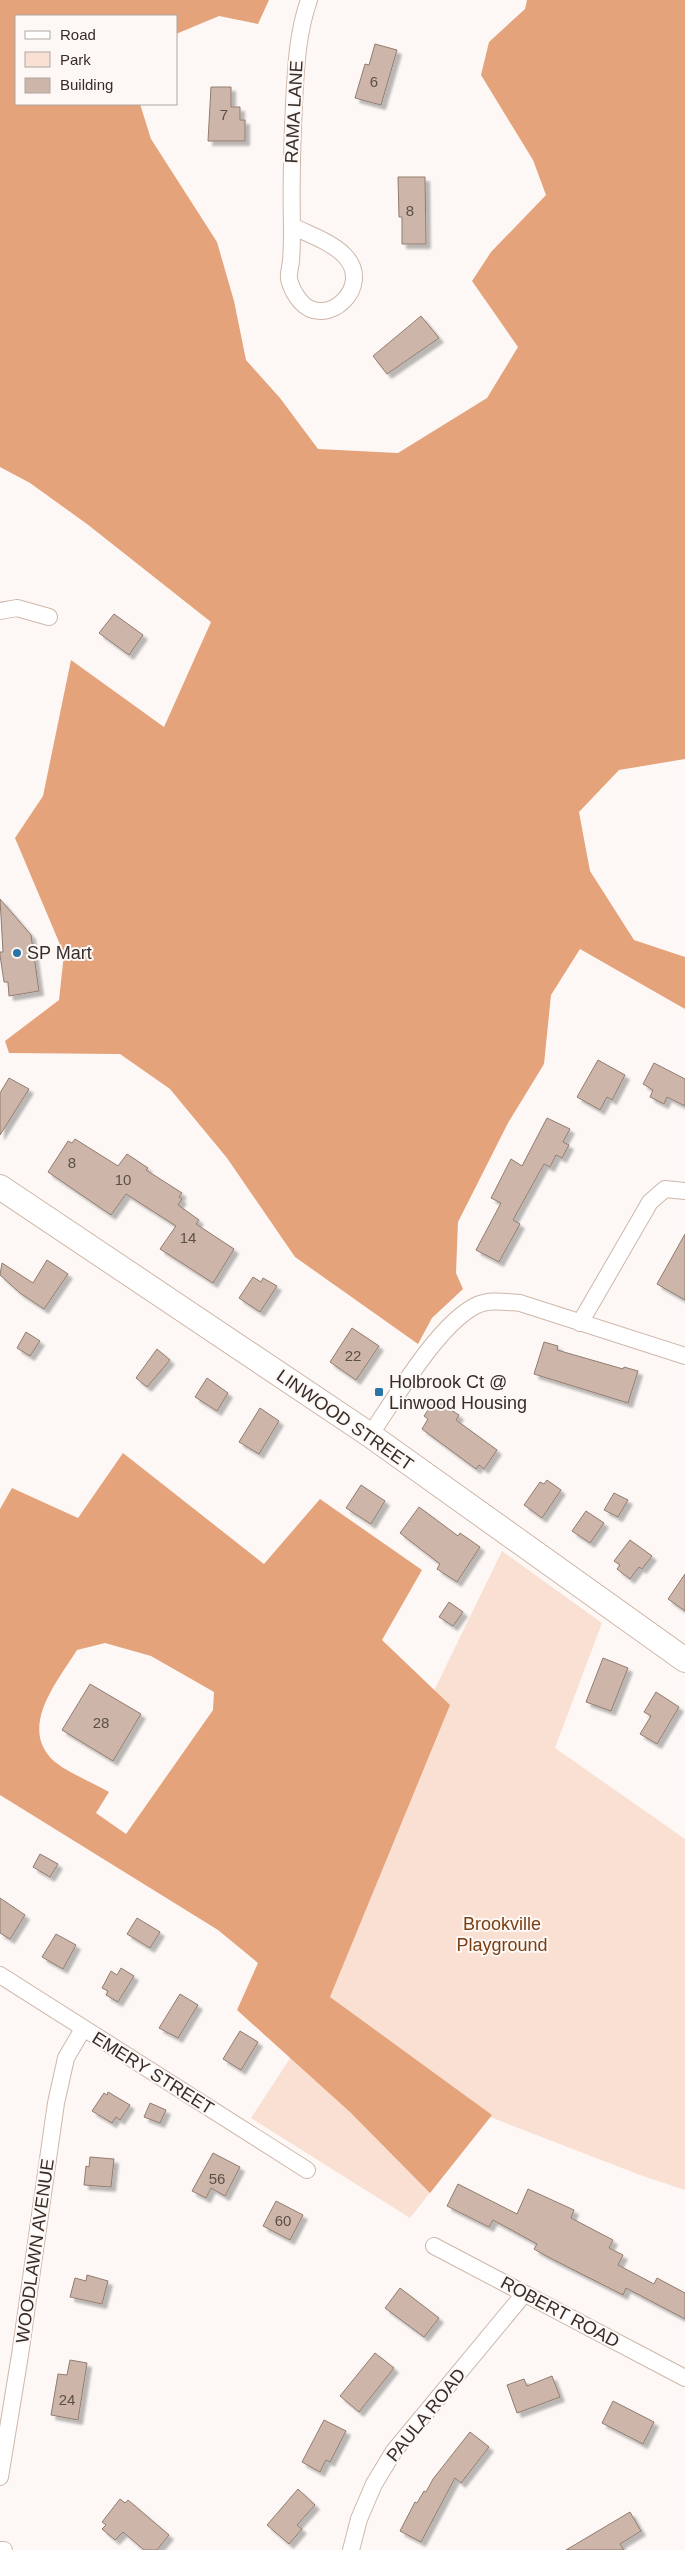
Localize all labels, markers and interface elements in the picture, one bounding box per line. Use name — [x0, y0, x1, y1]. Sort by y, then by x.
legend — [15, 15, 178, 105]
text: Road — [60, 26, 96, 43]
text: Park — [60, 51, 91, 68]
street label: RAMA LANE — [281, 60, 307, 164]
house number: 6 — [370, 73, 378, 90]
text: Building — [60, 76, 113, 93]
house number: 7 — [220, 106, 228, 123]
house number: 8 — [406, 202, 414, 219]
place label: SP Mart — [27, 943, 92, 963]
marker: SP Mart — [11, 947, 23, 959]
house number: 8 — [68, 1154, 76, 1171]
house number: 10 — [115, 1171, 131, 1188]
house number: 14 — [180, 1229, 196, 1246]
house number: 22 — [345, 1347, 361, 1364]
street label: LINWOOD STREET — [273, 1365, 417, 1475]
place label: Holbrook Ct @ Linwood Housing — [389, 1372, 527, 1413]
marker: Holbrook Ct @ Linwood Housing — [373, 1386, 385, 1398]
house number: 28 — [93, 1714, 109, 1731]
park label: Brookville Playground — [456, 1914, 548, 1955]
street label: EMERY STREET — [89, 2028, 217, 2118]
street label: WOODLAWN AVENUE — [12, 2157, 58, 2345]
house number: 56 — [209, 2170, 225, 2187]
house number: 60 — [275, 2212, 291, 2229]
street label: ROBERT ROAD — [497, 2272, 623, 2352]
street label: PAULA ROAD — [382, 2365, 470, 2465]
house number: 24 — [59, 2391, 75, 2408]

